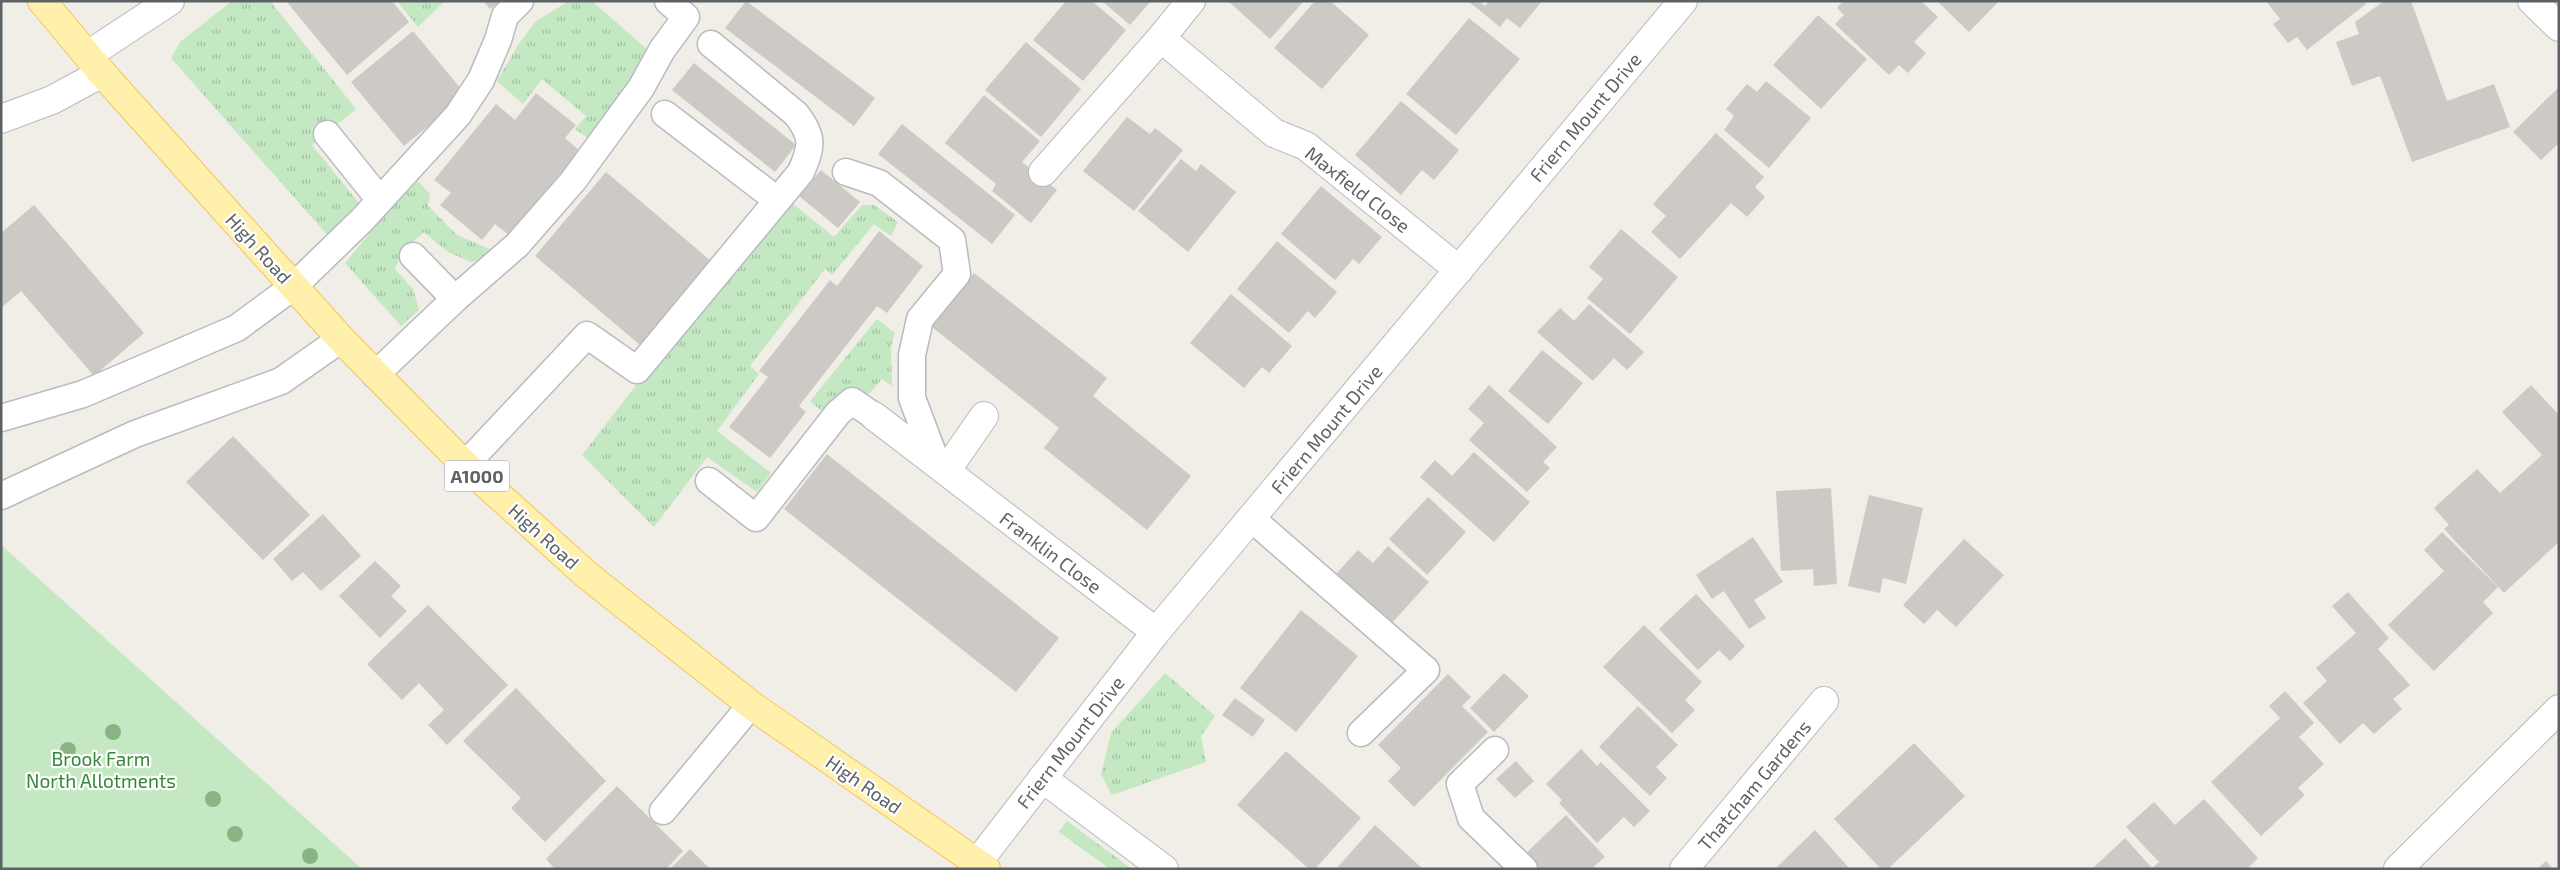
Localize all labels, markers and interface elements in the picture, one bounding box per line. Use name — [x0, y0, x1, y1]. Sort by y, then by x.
street label: Friern Mount Drive — [1524, 48, 1646, 186]
street label: Maxfield Close — [1301, 141, 1415, 237]
street label: High Road — [221, 208, 297, 288]
street label: Friern Mount Drive — [1265, 360, 1387, 498]
road number: A1000 — [444, 461, 510, 492]
street label: High Road — [504, 498, 584, 574]
street label: Franklin Close — [996, 506, 1106, 598]
street label: Friern Mount Drive — [1011, 671, 1129, 813]
street label: Thatcham Gardens — [1693, 715, 1815, 855]
park label: Brook Farm North Allotments — [26, 747, 176, 792]
street label: High Road — [822, 750, 906, 818]

